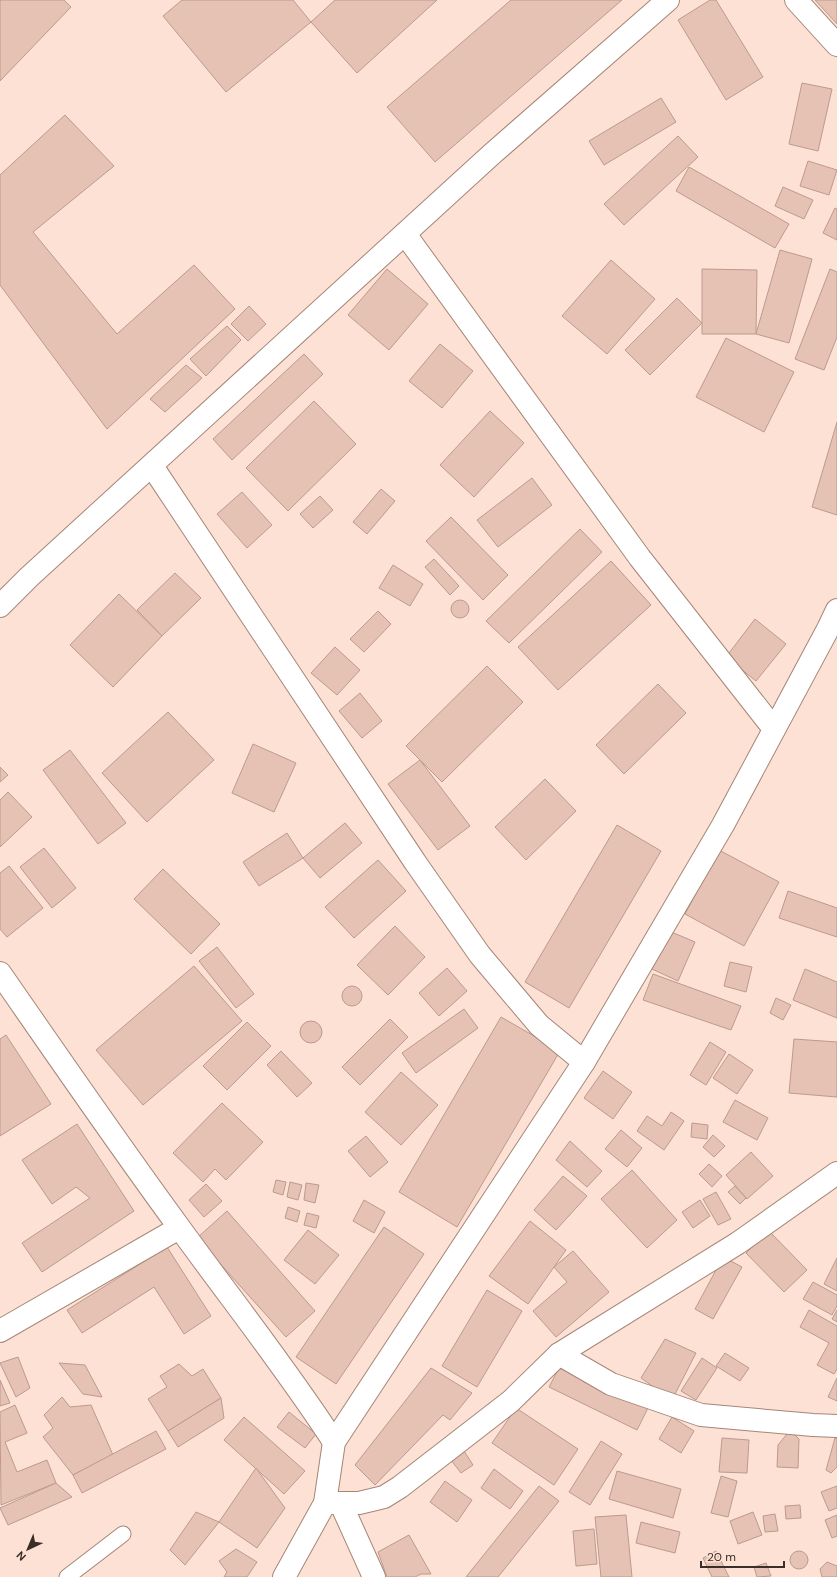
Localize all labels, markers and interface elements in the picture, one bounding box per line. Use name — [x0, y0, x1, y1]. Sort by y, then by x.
north arrow — [8, 1529, 48, 1569]
scale bar — [701, 1543, 784, 1569]
text: N — [13, 1548, 29, 1564]
text: 20 m — [707, 1549, 736, 1565]

